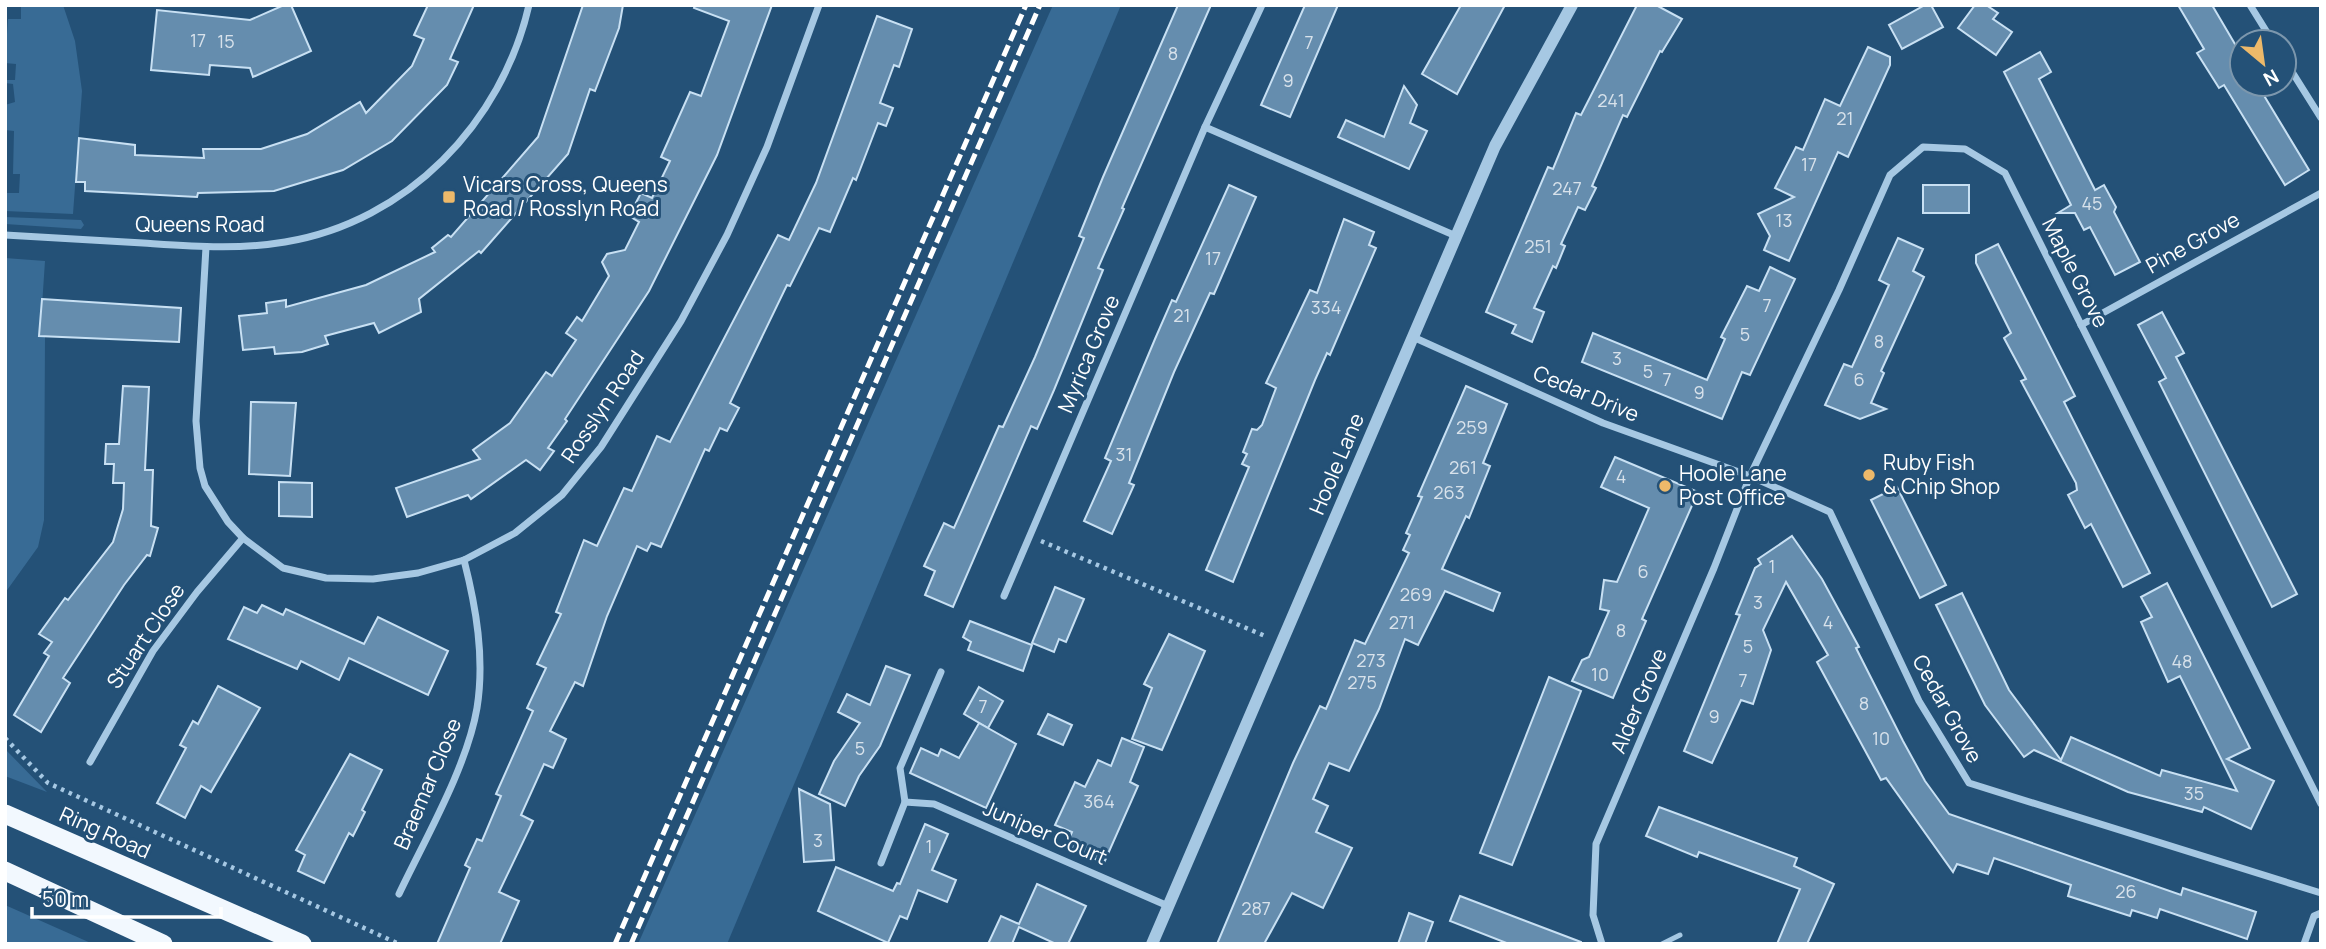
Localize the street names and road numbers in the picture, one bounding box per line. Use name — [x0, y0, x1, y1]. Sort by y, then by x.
street label: Pine Grove — [2141, 205, 2244, 279]
street label: Queens Road — [135, 210, 265, 238]
street label: Maple Grove — [2036, 213, 2116, 332]
street label: Myrica Grove — [1051, 290, 1125, 417]
street label: Rosslyn Road — [554, 345, 650, 468]
street label: Cedar Drive — [1529, 358, 1644, 428]
street label: Hoole Lane — [1302, 409, 1370, 519]
street label: Stuart Close — [100, 577, 191, 694]
street label: Alder Grove — [1603, 644, 1673, 757]
street label: Cedar Grove — [1907, 649, 1989, 768]
street label: Braemar Close — [387, 714, 467, 854]
street label: Juniper Court — [979, 793, 1112, 871]
street label: Ring Road — [55, 800, 155, 865]

